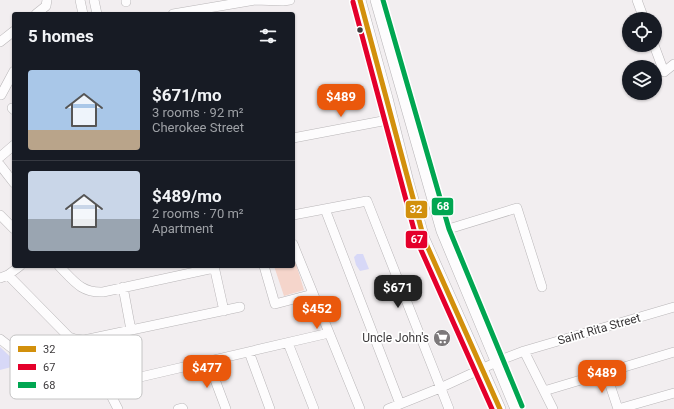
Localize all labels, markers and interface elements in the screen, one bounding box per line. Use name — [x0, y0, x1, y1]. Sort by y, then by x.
map controls — [622, 12, 662, 100]
button: locate — [622, 12, 662, 52]
icon: filters — [257, 25, 279, 47]
unlabelled marker — [355, 25, 365, 35]
text: 5 homes — [28, 26, 94, 46]
button: layers — [622, 60, 662, 100]
pin: $489 — [317, 84, 365, 118]
text: $671/mo — [152, 85, 222, 105]
icon: home — [60, 86, 108, 134]
text: $489 — [326, 89, 356, 104]
text: 3 rooms · 92 m² — [152, 105, 244, 120]
text: Cherokee Street — [152, 120, 244, 135]
text: $489/mo — [152, 186, 222, 206]
icon: home — [60, 187, 108, 235]
line badge: 68 — [431, 197, 454, 216]
line badge: 32 — [405, 200, 428, 219]
text: 68 — [437, 200, 449, 213]
text: 32 — [410, 203, 422, 216]
text: 2 rooms · 70 m² — [152, 206, 244, 221]
text: Apartment — [152, 221, 214, 236]
line badge: 67 — [405, 230, 428, 249]
text: 67 — [411, 233, 423, 246]
pin: $671 — [374, 275, 422, 309]
text: $671 — [383, 280, 413, 295]
pin: $452 — [293, 296, 341, 330]
text: $452 — [302, 301, 332, 316]
street label: Saint Rita Street — [556, 310, 642, 348]
supermarket icon: Uncle John's — [432, 328, 452, 348]
place label: Uncle John's — [362, 331, 429, 345]
legend — [10, 335, 142, 399]
text: 32 — [43, 343, 55, 356]
pin: $477 — [183, 355, 231, 389]
text: $477 — [192, 360, 222, 375]
pin: $489 — [578, 360, 626, 394]
text: 67 — [43, 361, 55, 374]
text: $489 — [587, 365, 617, 380]
text: 68 — [43, 379, 55, 392]

